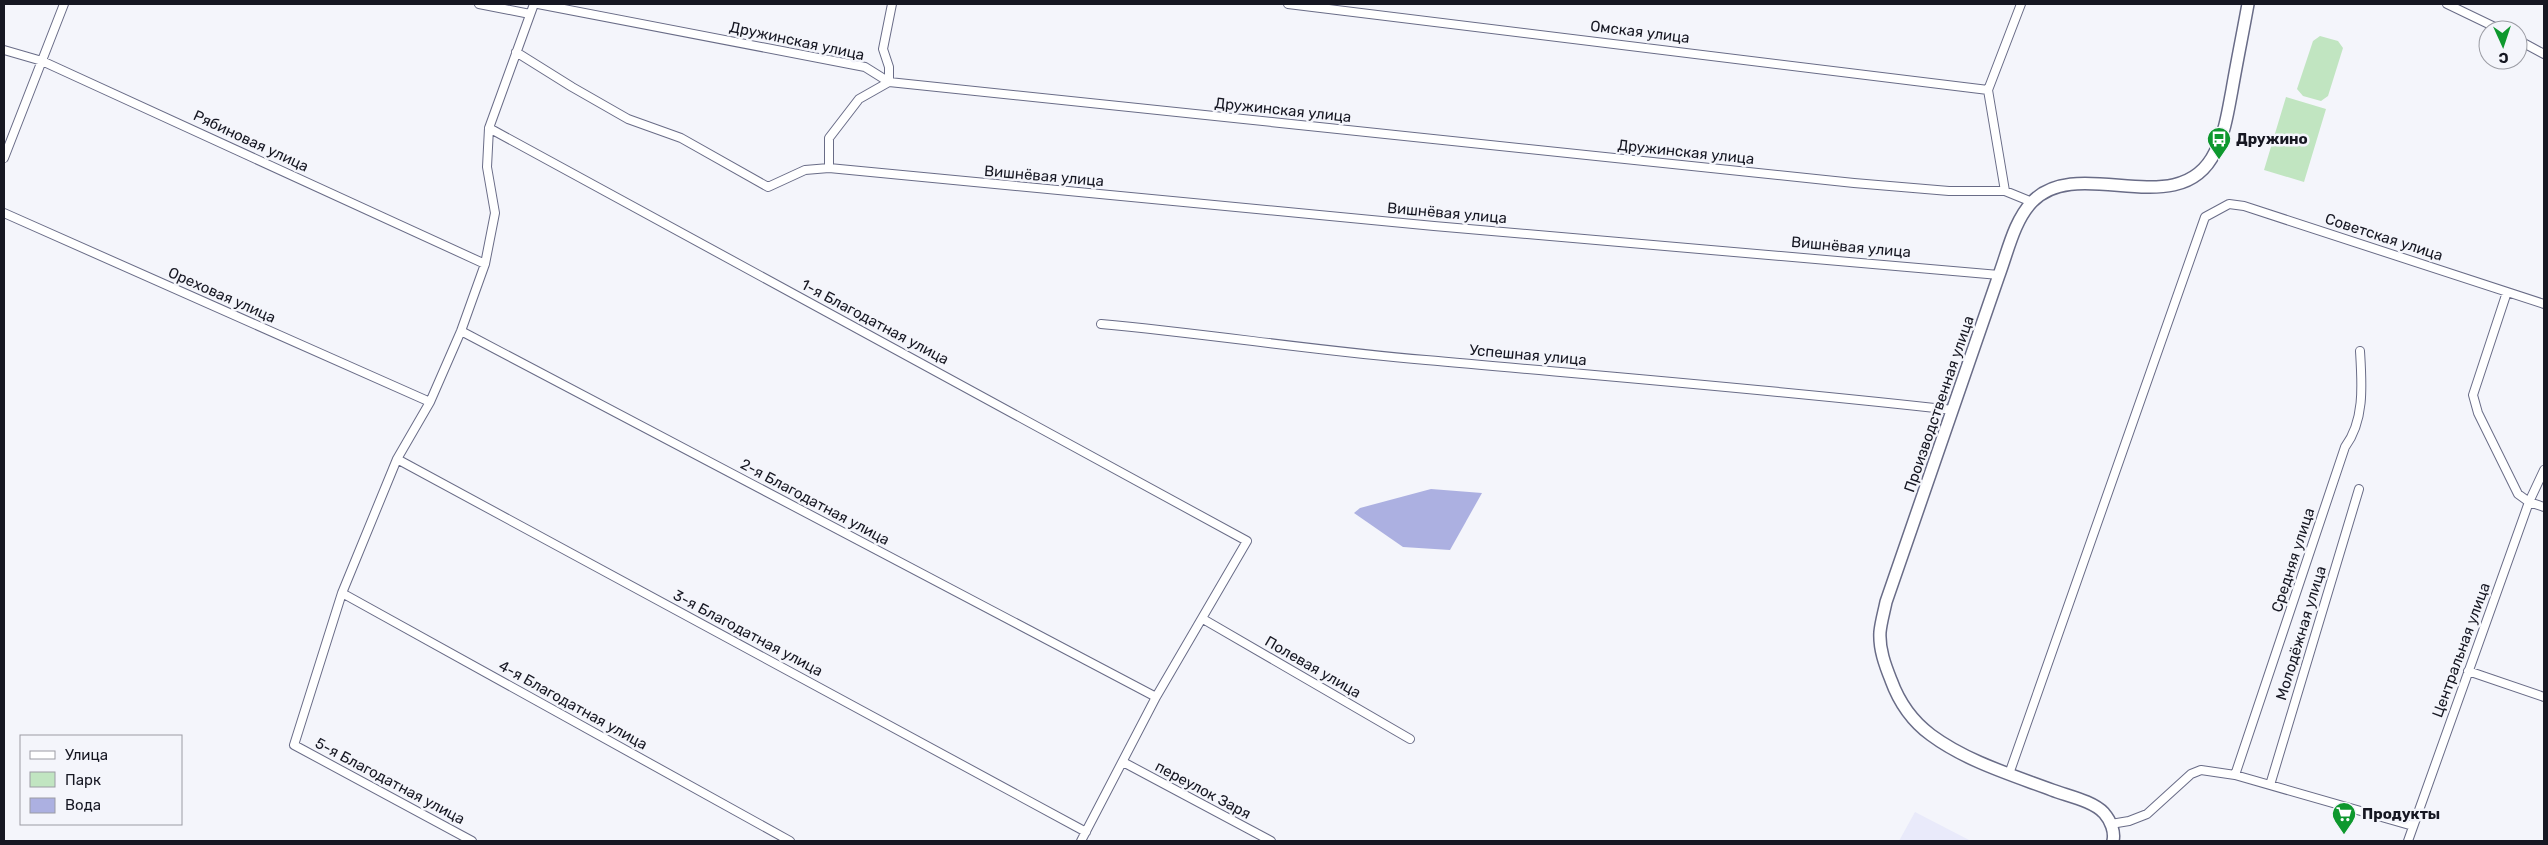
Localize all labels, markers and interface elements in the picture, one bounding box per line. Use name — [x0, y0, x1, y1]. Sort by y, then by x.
street label: Омская улица — [1589, 17, 1691, 47]
street label: Дружинская улица — [728, 18, 866, 64]
north arrow — [2478, 20, 2528, 70]
text: С — [2498, 49, 2509, 66]
street label: Дружинская улица — [1214, 94, 1352, 126]
street label: Рябиновая улица — [191, 106, 311, 176]
bus stop icon: Дружино — [2206, 126, 2232, 160]
place label: Дружино — [2236, 130, 2308, 148]
street label: Дружинская улица — [1617, 136, 1755, 168]
street label: Вишнёвая улица — [983, 162, 1105, 190]
street label: Вишнёвая улица — [1386, 199, 1508, 227]
street label: Советская улица — [2323, 209, 2445, 265]
street label: Вишнёвая улица — [1790, 233, 1912, 261]
street label: Ореховая улица — [165, 263, 279, 327]
street label: 1-я Благодатная улица — [798, 275, 952, 369]
street label: Производственная улица — [1900, 313, 1978, 495]
street label: Успешная улица — [1469, 341, 1587, 369]
street label: 2-я Благодатная улица — [737, 455, 893, 549]
street label: Средняя улица — [2268, 506, 2318, 614]
street label: Молодёжная улица — [2272, 564, 2330, 702]
street label: Центральная улица — [2428, 580, 2494, 720]
street label: 3-я Благодатная улица — [670, 586, 826, 680]
street label: Полевая улица — [1262, 632, 1364, 702]
street label: 4-я Благодатная улица — [495, 657, 651, 753]
street label: 5-я Благодатная улица — [312, 734, 468, 828]
legend — [20, 735, 182, 825]
text: Улица — [65, 746, 108, 764]
street label: переулок Заря — [1152, 757, 1254, 823]
text: Парк — [65, 771, 101, 789]
text: Вода — [65, 796, 101, 814]
supermarket icon: Продукты — [2331, 801, 2357, 835]
place label: Продукты — [2362, 805, 2440, 823]

